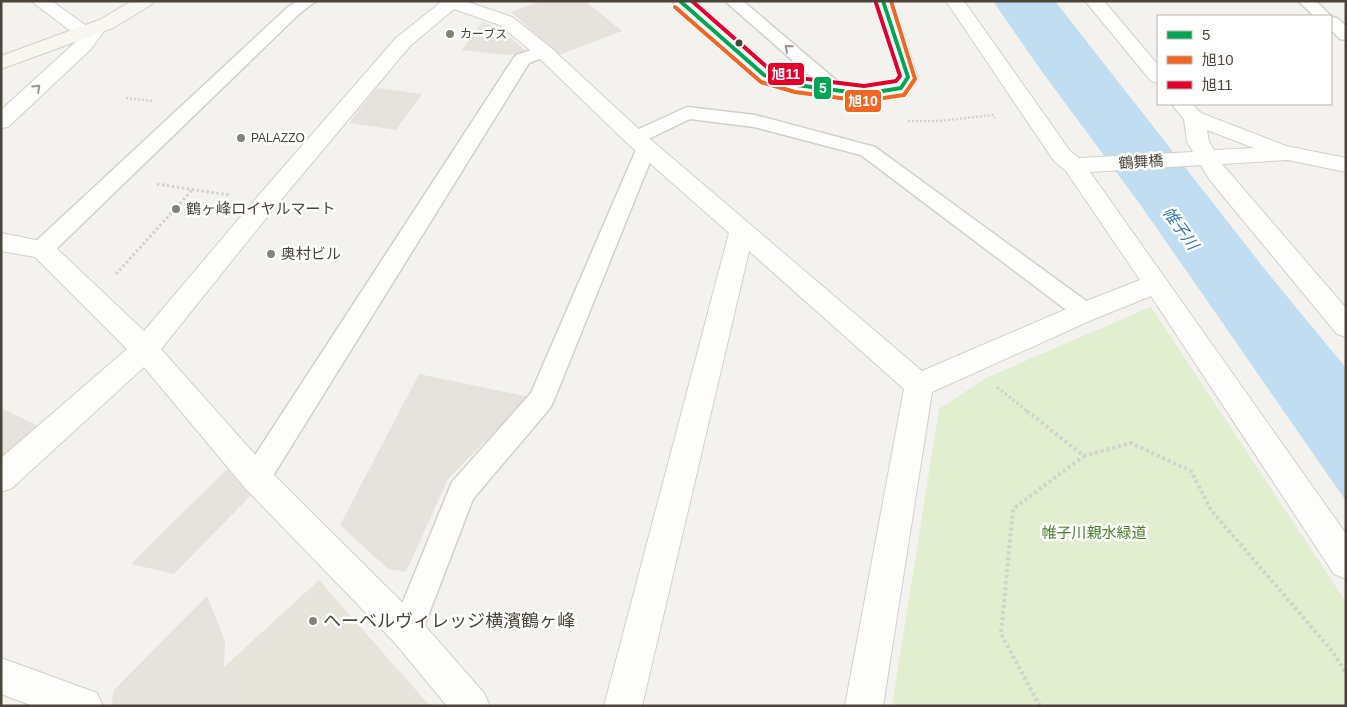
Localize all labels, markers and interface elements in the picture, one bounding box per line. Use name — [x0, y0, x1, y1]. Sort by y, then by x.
legend — [1157, 15, 1332, 105]
text: 5 — [1202, 26, 1210, 43]
place label: カーブス — [460, 27, 507, 41]
marker: カーブス — [444, 28, 456, 40]
unlabelled marker — [734, 38, 744, 48]
one-way arrow — [785, 46, 794, 54]
text: 旭10 — [1202, 51, 1234, 68]
line badge: 旭11 — [767, 62, 805, 86]
text: 旭11 — [772, 66, 801, 82]
line badge: 5 — [813, 76, 832, 100]
text: 旭11 — [1202, 76, 1233, 93]
text: 5 — [819, 80, 827, 96]
one-way arrow — [31, 85, 40, 94]
line badge: 旭10 — [844, 89, 882, 113]
text: 旭10 — [848, 93, 878, 109]
place label: PALAZZO — [251, 131, 305, 145]
marker: PALAZZO — [235, 132, 247, 144]
street label: 鶴舞橋 — [1118, 151, 1164, 172]
place label: 鶴ヶ峰ロイヤルマート — [186, 200, 336, 217]
marker: 鶴ヶ峰ロイヤルマート — [170, 203, 182, 215]
water label: 帷子川 — [1160, 204, 1203, 254]
place label: 奥村ビル — [281, 245, 341, 262]
marker: 奥村ビル — [265, 248, 277, 260]
park label: 帷子川親水緑道 — [1041, 524, 1147, 541]
place label: ヘーベルヴィレッジ横濱鶴ヶ峰 — [323, 611, 575, 631]
marker: ヘーベルヴィレッジ横濱鶴ヶ峰 — [307, 615, 319, 627]

